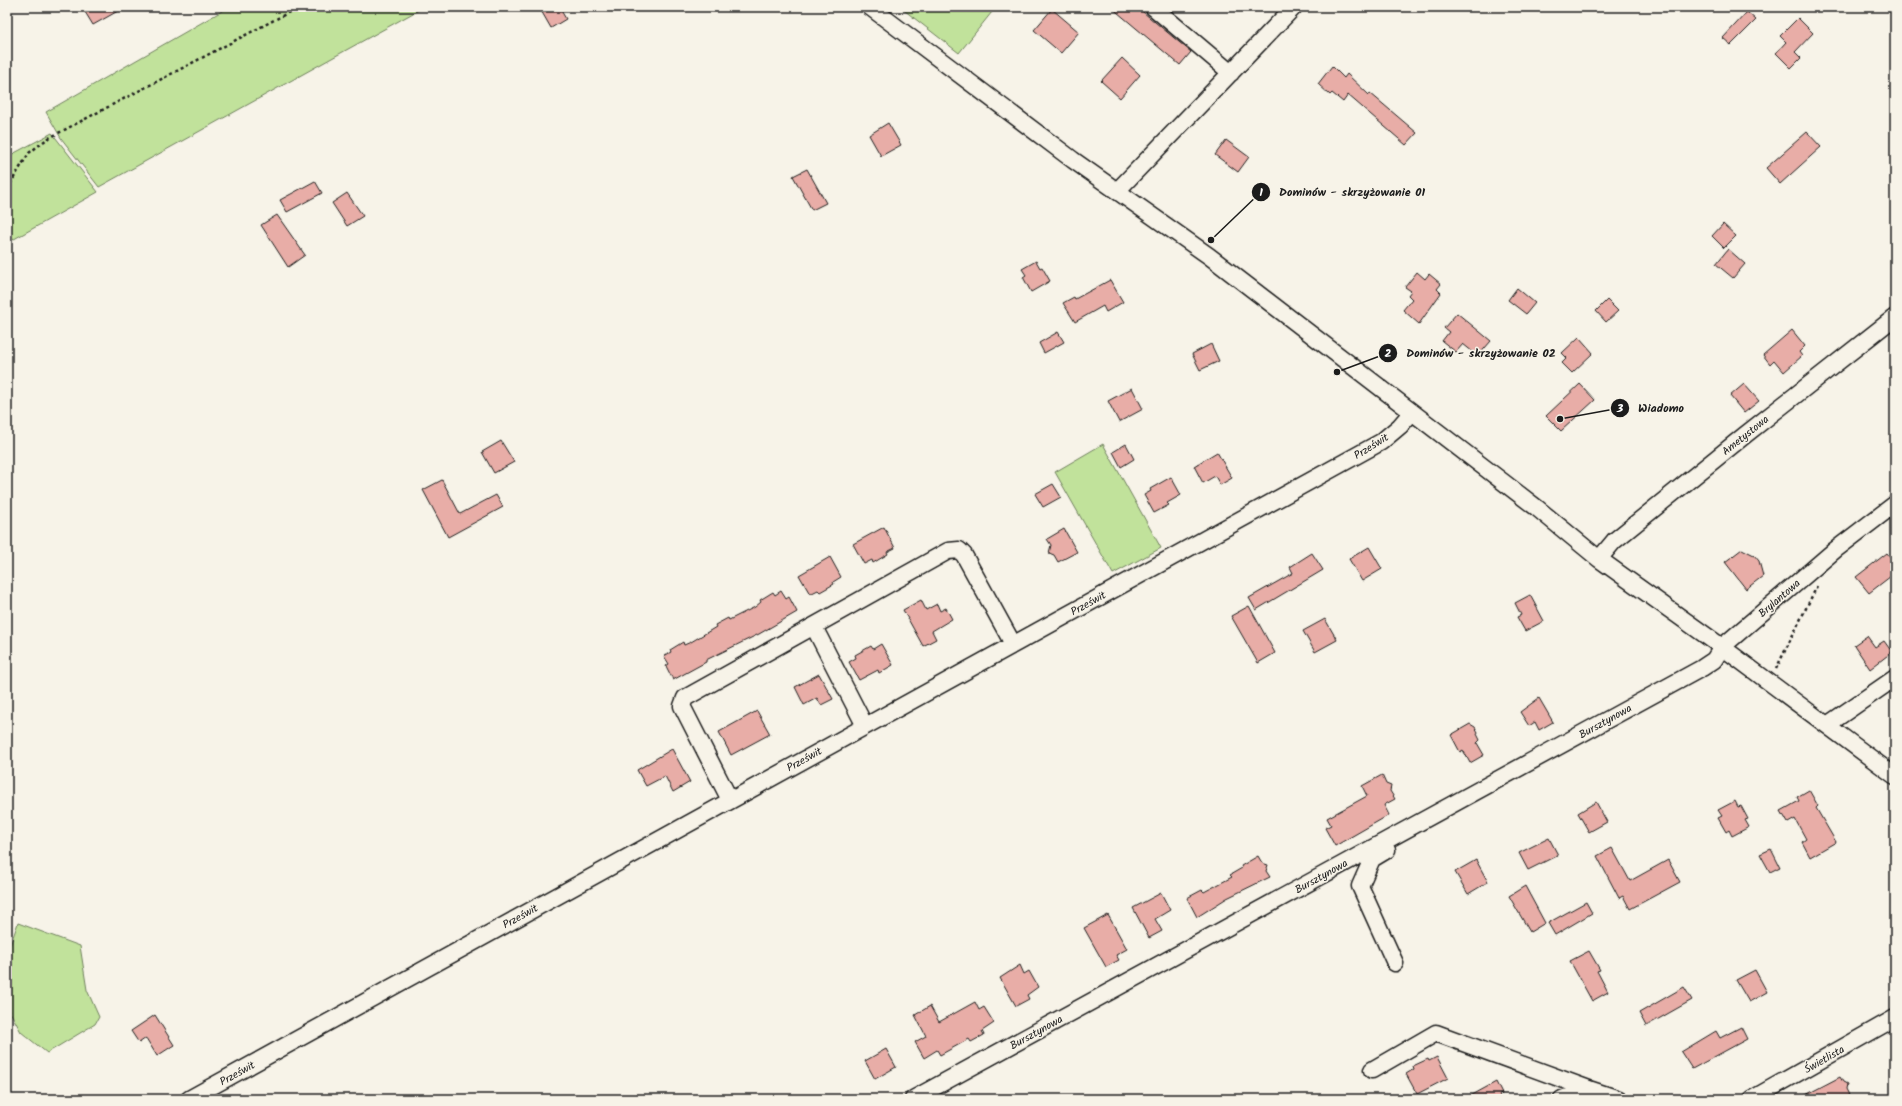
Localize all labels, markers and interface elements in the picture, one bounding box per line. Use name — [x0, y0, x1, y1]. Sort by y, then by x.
callout: Dominów - skrzyżowanie 01 — [1251, 180, 1433, 204]
text: 1 — [1259, 183, 1263, 202]
text: Dominów - skrzyżowanie 01 — [1279, 183, 1425, 202]
callout: Dominów - skrzyżowanie 02 — [1378, 341, 1564, 365]
text: 2 — [1385, 344, 1392, 363]
text: Dominów - skrzyżowanie 02 — [1406, 344, 1556, 363]
callout: Wiadomo — [1610, 396, 1692, 420]
text: 3 — [1616, 399, 1624, 418]
text: Wiadomo — [1638, 399, 1684, 418]
street label: Ametystowa — [1718, 411, 1773, 460]
street label: Prześwit — [1350, 429, 1393, 465]
street label: Brylantowa — [1754, 575, 1805, 622]
street label: Prześwit — [1067, 586, 1110, 621]
street label: Bursztynowa — [1576, 700, 1635, 744]
street label: Prześwit — [783, 742, 826, 777]
street label: Bursztynowa — [1292, 855, 1351, 899]
street label: Prześwit — [499, 899, 542, 934]
street label: Bursztynowa — [1007, 1011, 1066, 1055]
street label: Świetlista — [1801, 1041, 1848, 1079]
street label: Prześwit — [216, 1056, 259, 1091]

